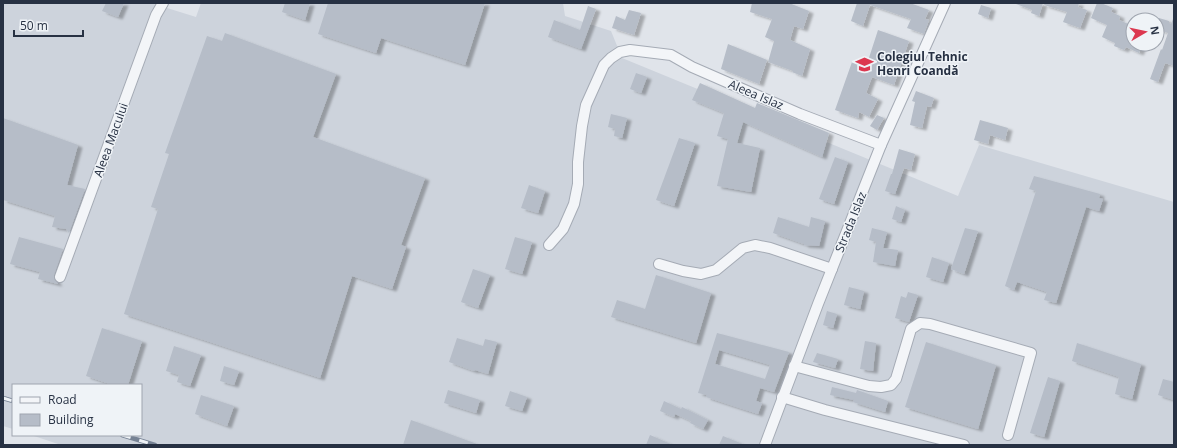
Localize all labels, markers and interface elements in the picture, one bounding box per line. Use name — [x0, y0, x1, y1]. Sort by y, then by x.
scale bar — [14, 12, 83, 38]
north arrow — [1125, 12, 1165, 52]
text: 50 m — [20, 17, 48, 34]
text: N — [1147, 25, 1163, 36]
place label: Colegiul Tehnic Henri Coandă — [877, 48, 968, 79]
school or university icon: Colegiul Tehnic Henri Coandă — [854, 54, 874, 74]
street label: Aleea Islaz — [726, 75, 787, 114]
street label: Aleea Macului — [89, 100, 132, 179]
street label: Strada Islaz — [831, 189, 871, 255]
legend — [12, 384, 142, 436]
text: Road — [48, 391, 77, 408]
text: Building — [48, 411, 94, 428]

